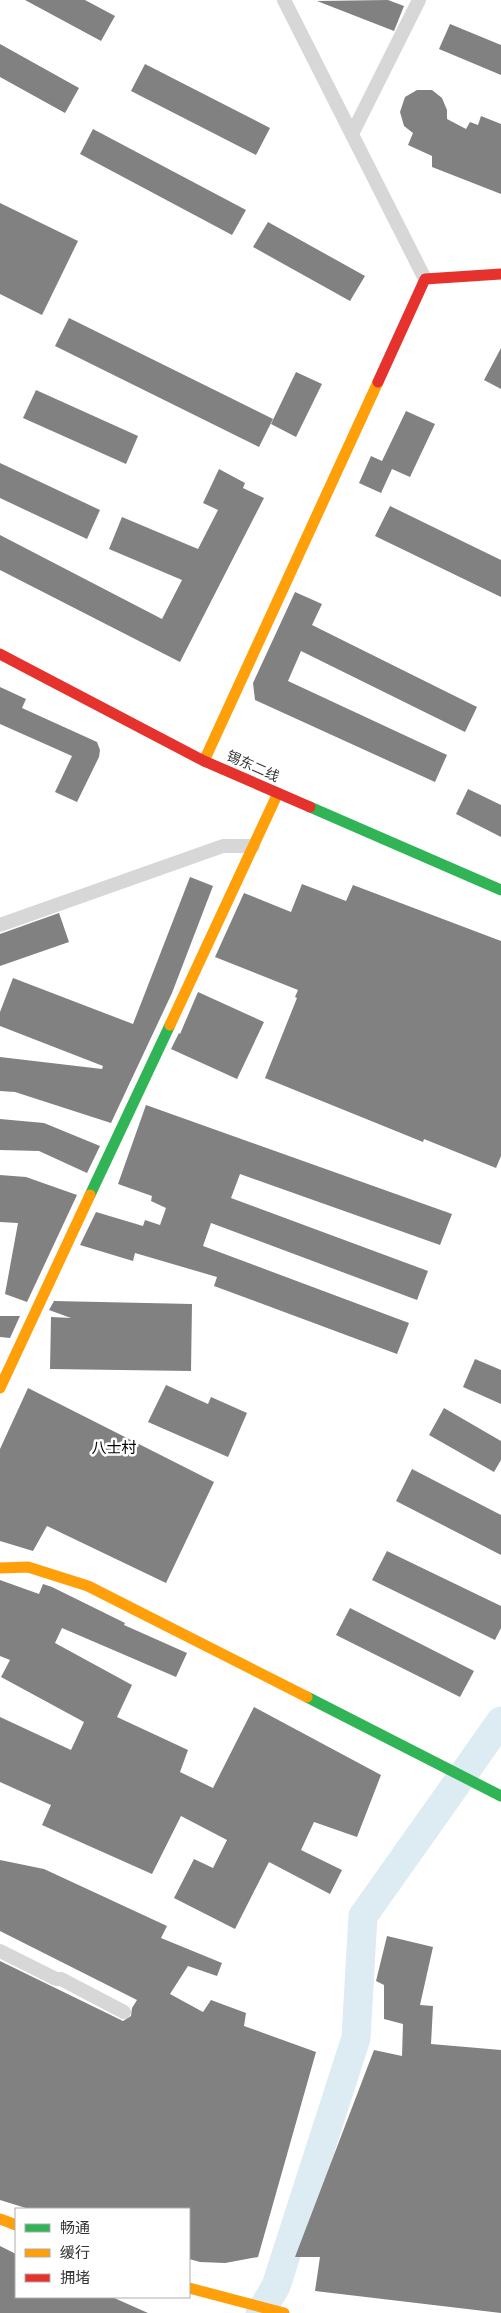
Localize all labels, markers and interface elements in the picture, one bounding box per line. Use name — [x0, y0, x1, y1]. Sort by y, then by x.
street label: 锡东二线 — [224, 746, 282, 786]
district label: 八士村 — [91, 1437, 137, 1458]
legend — [15, 2208, 190, 2298]
text: 畅通 — [60, 2217, 90, 2238]
text: 缓行 — [60, 2242, 90, 2263]
text: 拥堵 — [60, 2267, 90, 2288]

